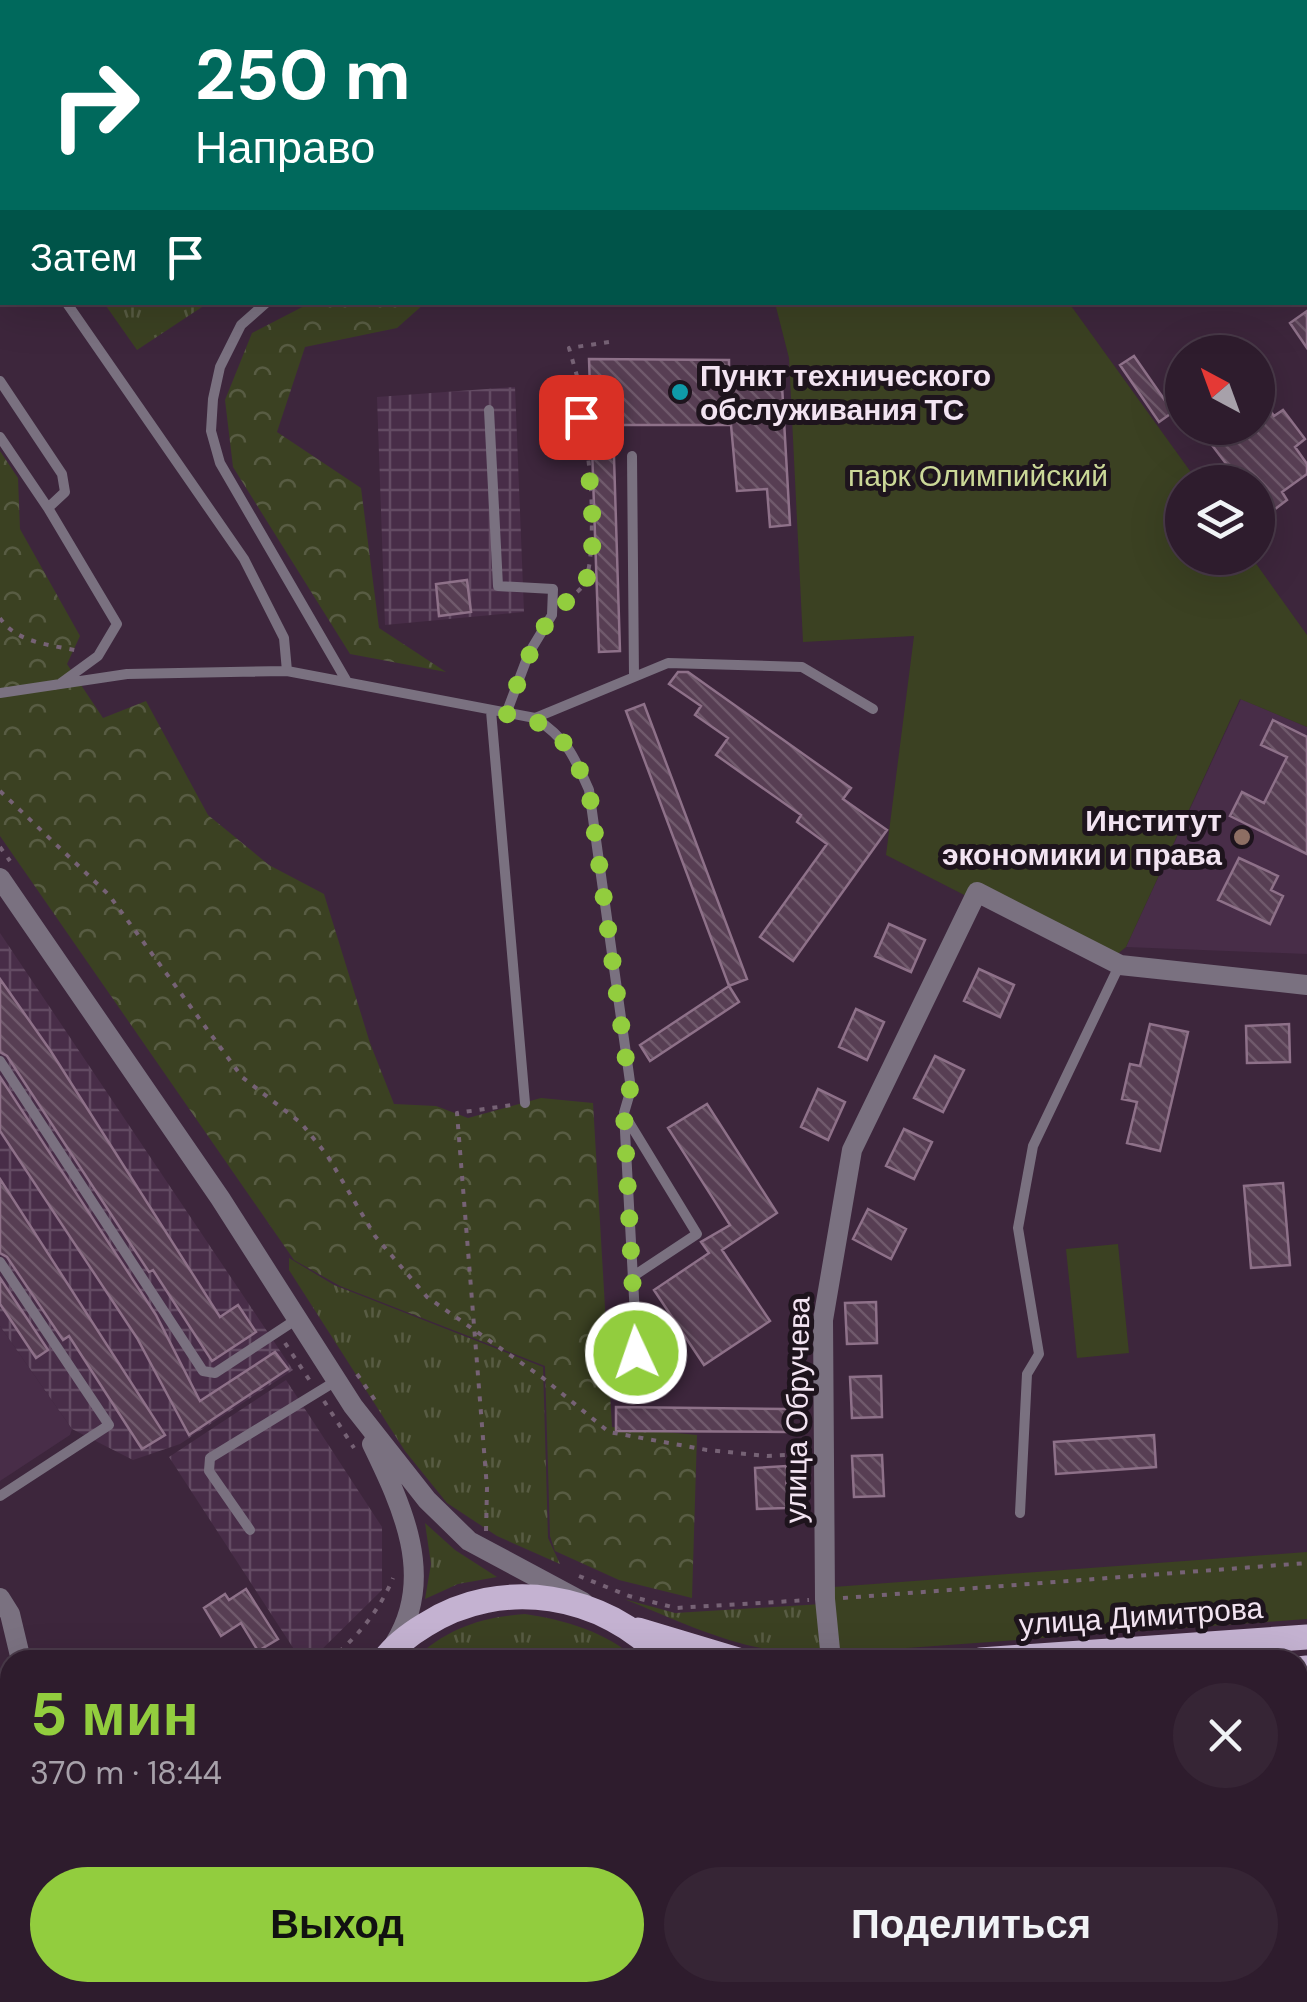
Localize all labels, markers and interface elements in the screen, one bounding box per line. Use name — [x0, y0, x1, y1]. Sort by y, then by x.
text: 250 m — [195, 30, 411, 121]
icon: right — [30, 40, 160, 170]
text: Направо — [195, 118, 375, 177]
icon: arrive — [158, 230, 213, 285]
text: Затем — [30, 233, 138, 283]
north arrow — [1165, 335, 1275, 445]
map controls — [1165, 335, 1275, 575]
place label: Пункт технического обслуживания ТС — [700, 356, 991, 429]
pin — [539, 375, 624, 460]
marker: Пункт технического обслуживания ТС — [669, 381, 691, 403]
icon: arrive — [554, 390, 609, 445]
park label: парк Олимпийский — [848, 456, 1108, 495]
button: layers — [1165, 465, 1275, 575]
place label: Институт экономики и права — [942, 801, 1222, 874]
marker: Институт экономики и права — [1231, 826, 1253, 848]
street label: улица Обручева — [776, 1296, 818, 1524]
position arrow — [584, 1301, 688, 1405]
street label: улица Димитрова — [1018, 1588, 1265, 1644]
text: 5 мин — [30, 1675, 199, 1754]
button: close — [1173, 1683, 1278, 1788]
text: 370 m · 18:44 — [30, 1752, 222, 1794]
button: Выход — [30, 1867, 644, 1982]
button: Поделиться — [664, 1867, 1278, 1982]

